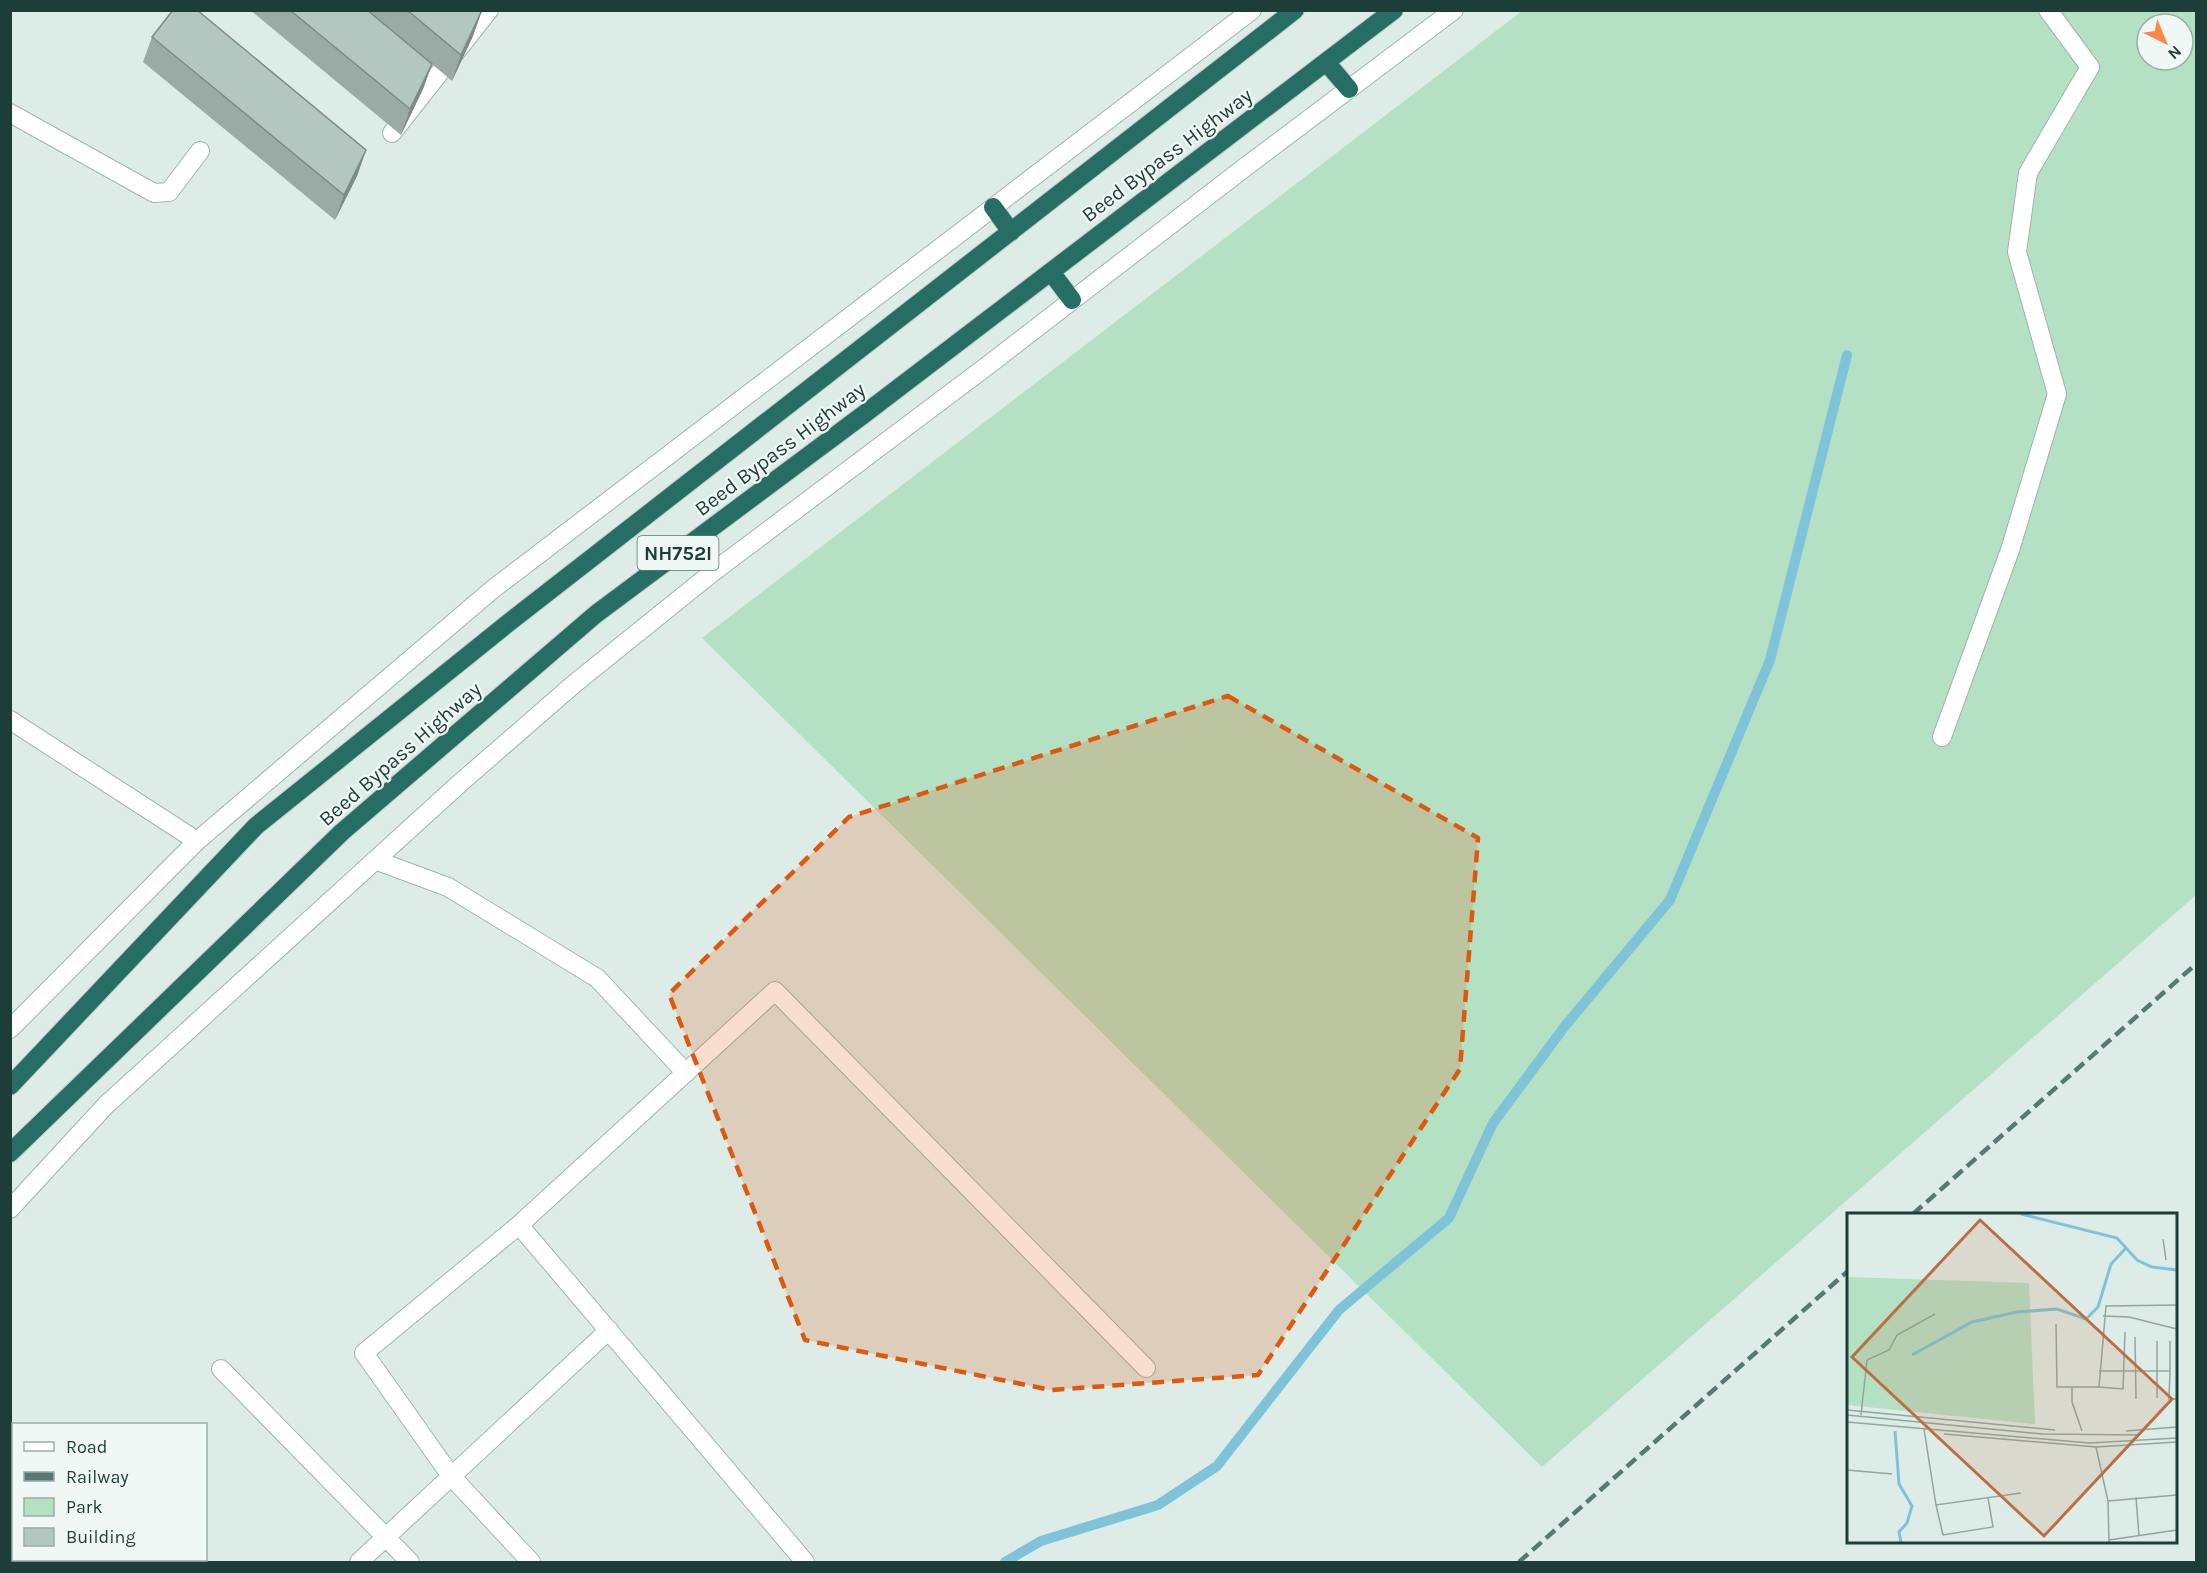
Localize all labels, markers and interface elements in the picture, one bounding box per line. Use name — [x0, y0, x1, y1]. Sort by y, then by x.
north arrow — [2135, 12, 2195, 72]
text: N — [2164, 42, 2186, 63]
street label: Beed Bypass Highway — [1077, 83, 1257, 227]
street label: Beed Bypass Highway — [690, 377, 870, 521]
road number: NH752I — [638, 536, 718, 570]
street label: Beed Bypass Highway — [314, 677, 486, 831]
inset map — [1847, 1213, 2177, 1543]
legend — [12, 1423, 207, 1561]
text: Road — [66, 1436, 107, 1458]
text: Railway — [66, 1466, 129, 1488]
text: Park — [66, 1496, 103, 1518]
text: Building — [66, 1526, 136, 1548]

